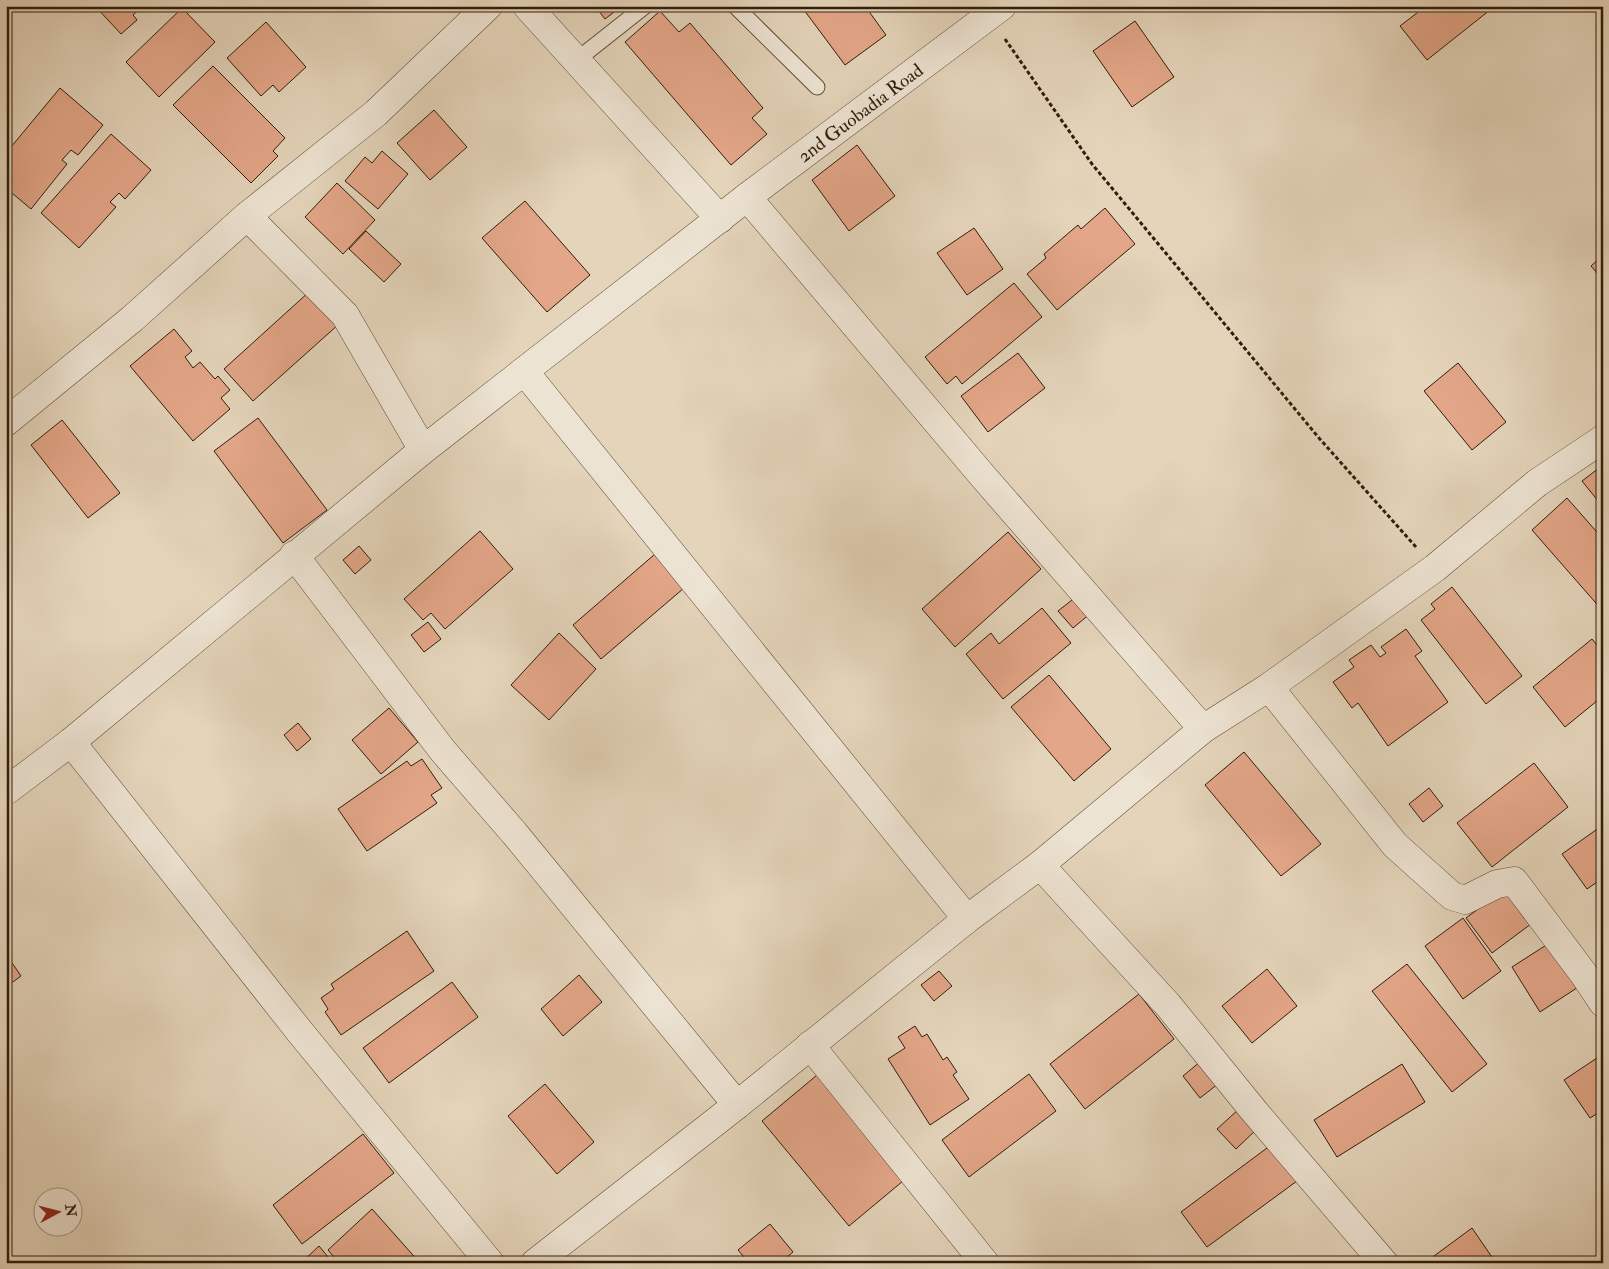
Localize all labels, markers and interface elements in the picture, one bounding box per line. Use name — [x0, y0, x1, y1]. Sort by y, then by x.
street label: 2nd Guobadia Road — [793, 58, 929, 168]
north arrow — [32, 1186, 82, 1236]
text: N — [61, 1202, 80, 1218]

